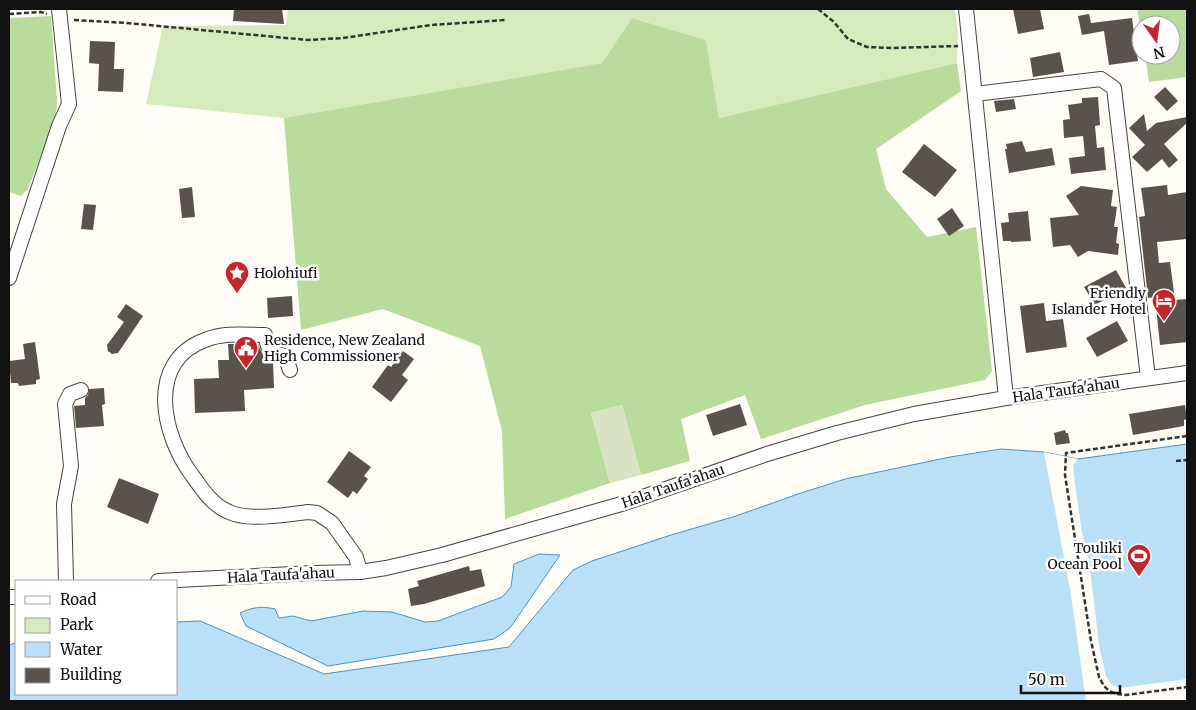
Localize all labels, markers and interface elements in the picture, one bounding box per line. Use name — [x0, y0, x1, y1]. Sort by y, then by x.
north arrow — [1131, 15, 1181, 65]
text: N — [1152, 43, 1167, 63]
place icon: Holohiufi — [224, 260, 250, 294]
place label: Holohiufi — [254, 264, 318, 282]
place label: Friendly Islander Hotel — [1052, 284, 1147, 318]
hotel icon: Friendly Islander Hotel — [1151, 288, 1177, 322]
place label: Residence, New Zealand High Commissioner — [264, 331, 426, 365]
public building icon: Residence, New Zealand High Commissioner — [233, 335, 259, 369]
street label: Hala Taufa'ahau — [1011, 374, 1121, 406]
street label: Hala Taufa'ahau — [619, 460, 727, 512]
place label: Touliki Ocean Pool — [1048, 539, 1123, 573]
sports icon: Touliki Ocean Pool — [1126, 543, 1152, 577]
street label: Hala Taufa'ahau — [227, 563, 336, 587]
legend — [15, 580, 178, 695]
text: Road — [60, 590, 96, 609]
text: Park — [60, 615, 94, 634]
text: Water — [59, 640, 103, 659]
scale bar — [1021, 662, 1120, 694]
text: Building — [60, 665, 122, 684]
text: 50 m — [1028, 670, 1065, 689]

